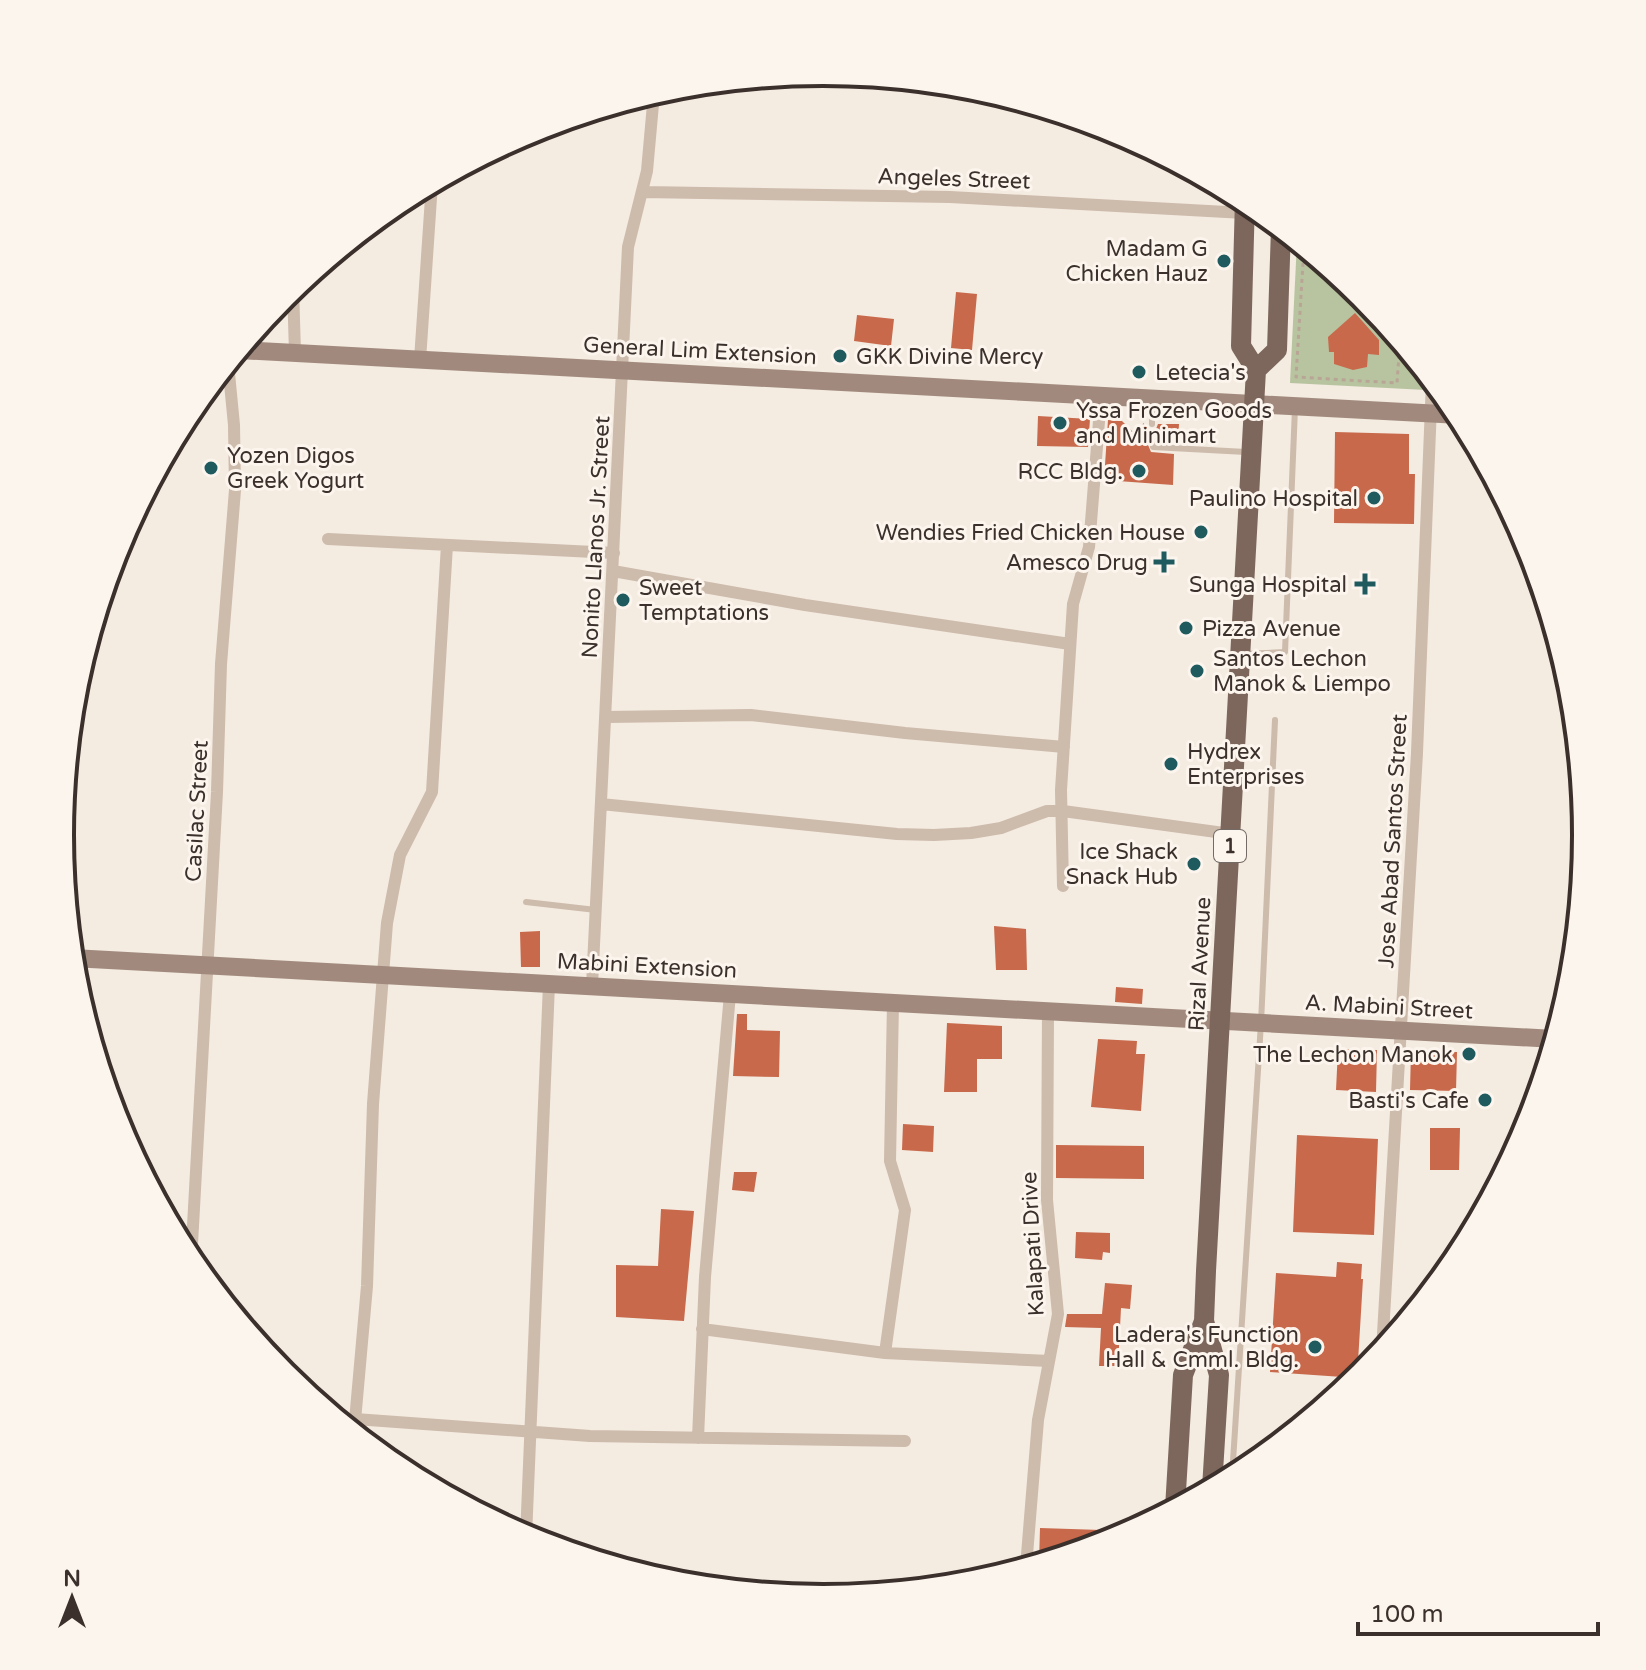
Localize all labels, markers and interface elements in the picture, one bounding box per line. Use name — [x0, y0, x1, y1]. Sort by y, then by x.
street label: Angeles Street — [877, 163, 1031, 195]
place label: Madam G Chicken Hauz — [1066, 236, 1208, 287]
marker: Madam G Chicken Hauz — [1215, 252, 1233, 270]
street label: General Lim Extension — [582, 332, 817, 370]
place label: GKK Divine Mercy — [856, 344, 1044, 370]
marker: GKK Divine Mercy — [831, 347, 849, 365]
place label: Letecia's — [1155, 360, 1246, 386]
marker: Letecia's — [1130, 363, 1148, 381]
place label: Yssa Frozen Goods and Minimart — [1076, 398, 1272, 449]
marker: Yssa Frozen Goods and Minimart — [1051, 414, 1069, 432]
street label: Nonito Llanos Jr. Street — [577, 415, 615, 659]
place label: Yozen Digos Greek Yogurt — [227, 443, 364, 494]
marker: Yozen Digos Greek Yogurt — [202, 459, 220, 477]
place label: RCC Bldg. — [1017, 459, 1123, 485]
marker: RCC Bldg. — [1130, 462, 1148, 480]
place label: Paulino Hospital — [1189, 486, 1358, 512]
marker: Paulino Hospital — [1365, 489, 1383, 507]
place label: Wendies Fried Chicken House — [876, 520, 1185, 546]
marker: Wendies Fried Chicken House — [1192, 523, 1210, 541]
place label: Amesco Drug — [1006, 550, 1148, 576]
marker: Amesco Drug — [1155, 553, 1173, 571]
place label: Sunga Hospital — [1189, 572, 1347, 598]
marker: Sunga Hospital — [1354, 573, 1376, 595]
place label: Sweet Temptations — [639, 575, 769, 626]
marker: Sweet Temptations — [614, 591, 632, 609]
place label: Pizza Avenue — [1202, 616, 1341, 642]
marker: Pizza Avenue — [1177, 619, 1195, 637]
place label: Santos Lechon Manok & Liempo — [1213, 646, 1391, 697]
marker: Santos Lechon Manok & Liempo — [1188, 662, 1206, 680]
street label: Jose Abad Santos Street — [1373, 713, 1413, 969]
place label: Hydrex Enterprises — [1187, 739, 1305, 790]
street label: Casilac Street — [180, 740, 214, 883]
marker: Hydrex Enterprises — [1162, 755, 1180, 773]
road number: 1 — [1214, 830, 1246, 862]
place label: Ice Shack Snack Hub — [1066, 839, 1178, 890]
marker: Ice Shack Snack Hub — [1185, 855, 1203, 873]
street label: Rizal Avenue — [1183, 896, 1216, 1032]
street label: Mabini Extension — [556, 948, 738, 984]
street label: A. Mabini Street — [1304, 990, 1474, 1024]
place label: The Lechon Manok — [1253, 1042, 1453, 1068]
marker: The Lechon Manok — [1460, 1045, 1478, 1063]
place label: Basti's Cafe — [1348, 1088, 1469, 1114]
marker: Basti's Cafe — [1476, 1091, 1494, 1109]
street label: Kalapati Drive — [1016, 1171, 1050, 1317]
place label: Ladera's Function Hall & Cmml. Bldg. — [1105, 1322, 1299, 1373]
marker: Ladera's Function Hall & Cmml. Bldg. — [1306, 1338, 1324, 1356]
north arrow — [32, 1558, 112, 1638]
text: N — [63, 1566, 81, 1592]
scale bar — [1358, 1586, 1598, 1636]
text: 100 m — [1370, 1600, 1444, 1629]

